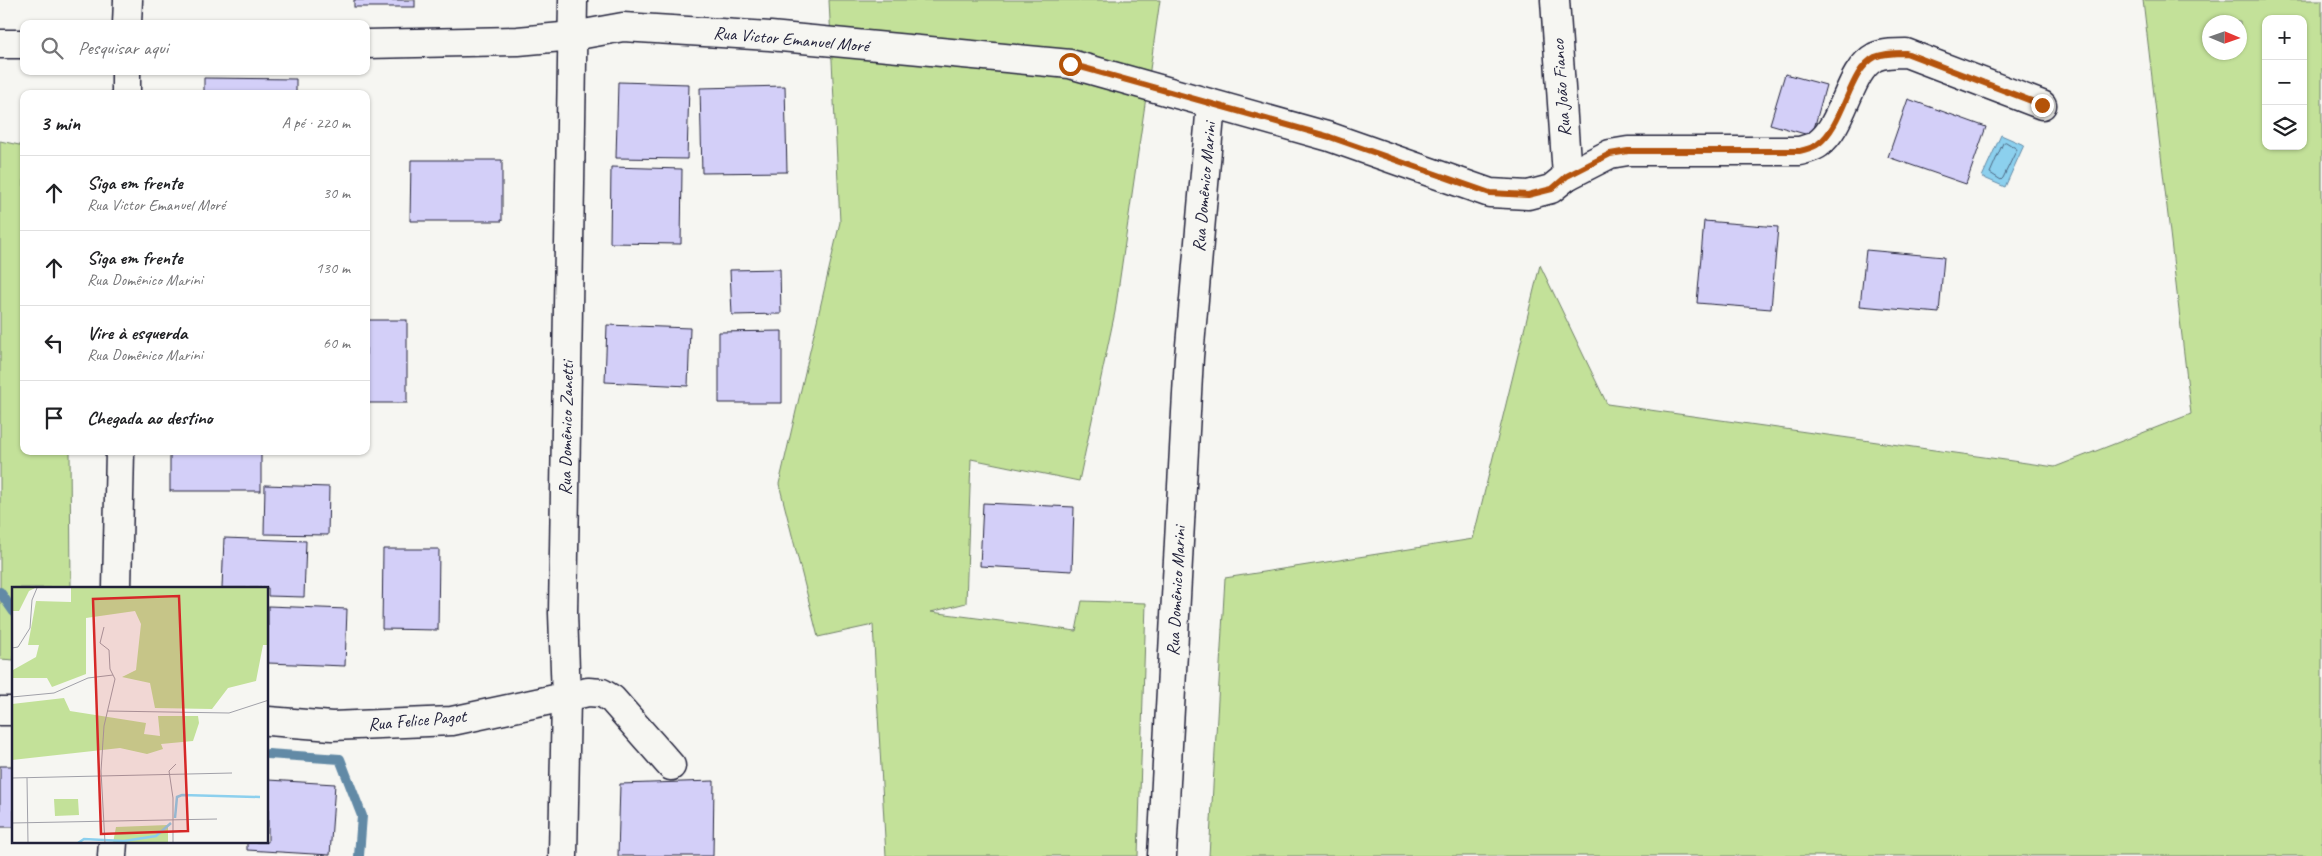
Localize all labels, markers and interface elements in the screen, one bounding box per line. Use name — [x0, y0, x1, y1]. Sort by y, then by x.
north arrow — [2202, 15, 2247, 60]
map controls — [2262, 15, 2307, 150]
button: + — [2262, 15, 2307, 60]
search box — [20, 20, 370, 75]
street label: Rua Victor Emanuel Moré — [713, 21, 873, 57]
icon: search — [38, 34, 66, 62]
text: Pesquisar aqui — [78, 36, 168, 60]
street label: Rua João Fianco — [1547, 37, 1575, 137]
route start — [1059, 53, 1082, 76]
button: − — [2262, 60, 2307, 105]
route end — [2031, 94, 2054, 117]
button: layers — [2262, 105, 2307, 150]
text: 3 min — [40, 110, 80, 136]
text: A pé · 220 m — [282, 113, 350, 133]
street label: Rua Domênico Marini — [1187, 119, 1221, 253]
text: Siga em frente — [87, 171, 183, 195]
icon: ahead — [40, 179, 68, 207]
text: 30 m — [323, 183, 350, 203]
text: Rua Victor Emanuel Moré — [87, 195, 225, 215]
text: Siga em frente — [87, 246, 183, 270]
icon: ahead — [40, 254, 68, 282]
text: 130 m — [316, 258, 350, 278]
text: Rua Domênico Marini — [87, 270, 203, 290]
text: Vire à esquerda — [87, 321, 187, 345]
icon: left — [40, 329, 68, 357]
text: 60 m — [323, 333, 350, 353]
text: Rua Domênico Marini — [87, 345, 203, 365]
street label: Rua Domênico Zanetti — [554, 358, 578, 495]
icon: arrive — [40, 404, 68, 432]
text: Chegada ao destino — [87, 406, 213, 430]
street label: Rua Domênico Marini — [1162, 523, 1191, 657]
inset map — [12, 587, 269, 844]
street label: Rua Felice Pagot — [367, 705, 469, 735]

